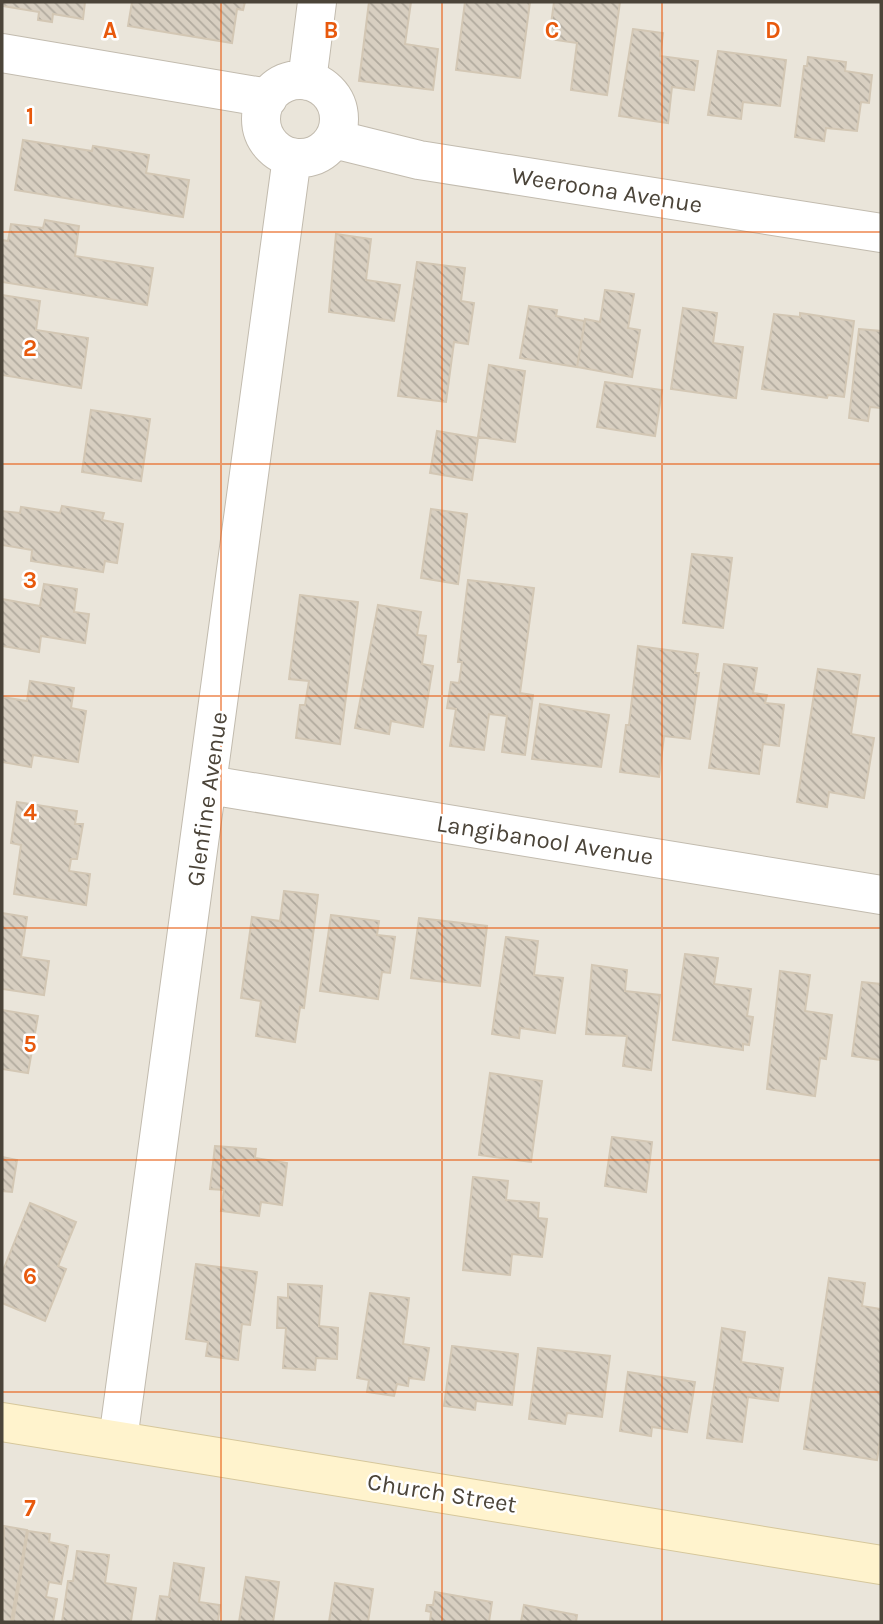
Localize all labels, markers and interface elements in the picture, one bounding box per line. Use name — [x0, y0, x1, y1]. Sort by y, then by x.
text: A — [103, 17, 117, 44]
text: B — [324, 17, 338, 44]
text: C — [545, 17, 559, 44]
text: D — [765, 17, 781, 44]
text: 1 — [26, 103, 34, 130]
street label: Weeroona Avenue — [510, 161, 704, 219]
text: 2 — [23, 335, 37, 362]
text: 3 — [23, 567, 37, 594]
street label: Glenfine Avenue — [181, 710, 233, 888]
text: 4 — [23, 799, 37, 826]
street label: Langibanool Avenue — [435, 809, 655, 871]
text: 5 — [23, 1031, 37, 1058]
text: 6 — [23, 1263, 37, 1290]
street label: Church Street — [365, 1467, 519, 1519]
text: 7 — [24, 1495, 36, 1522]

